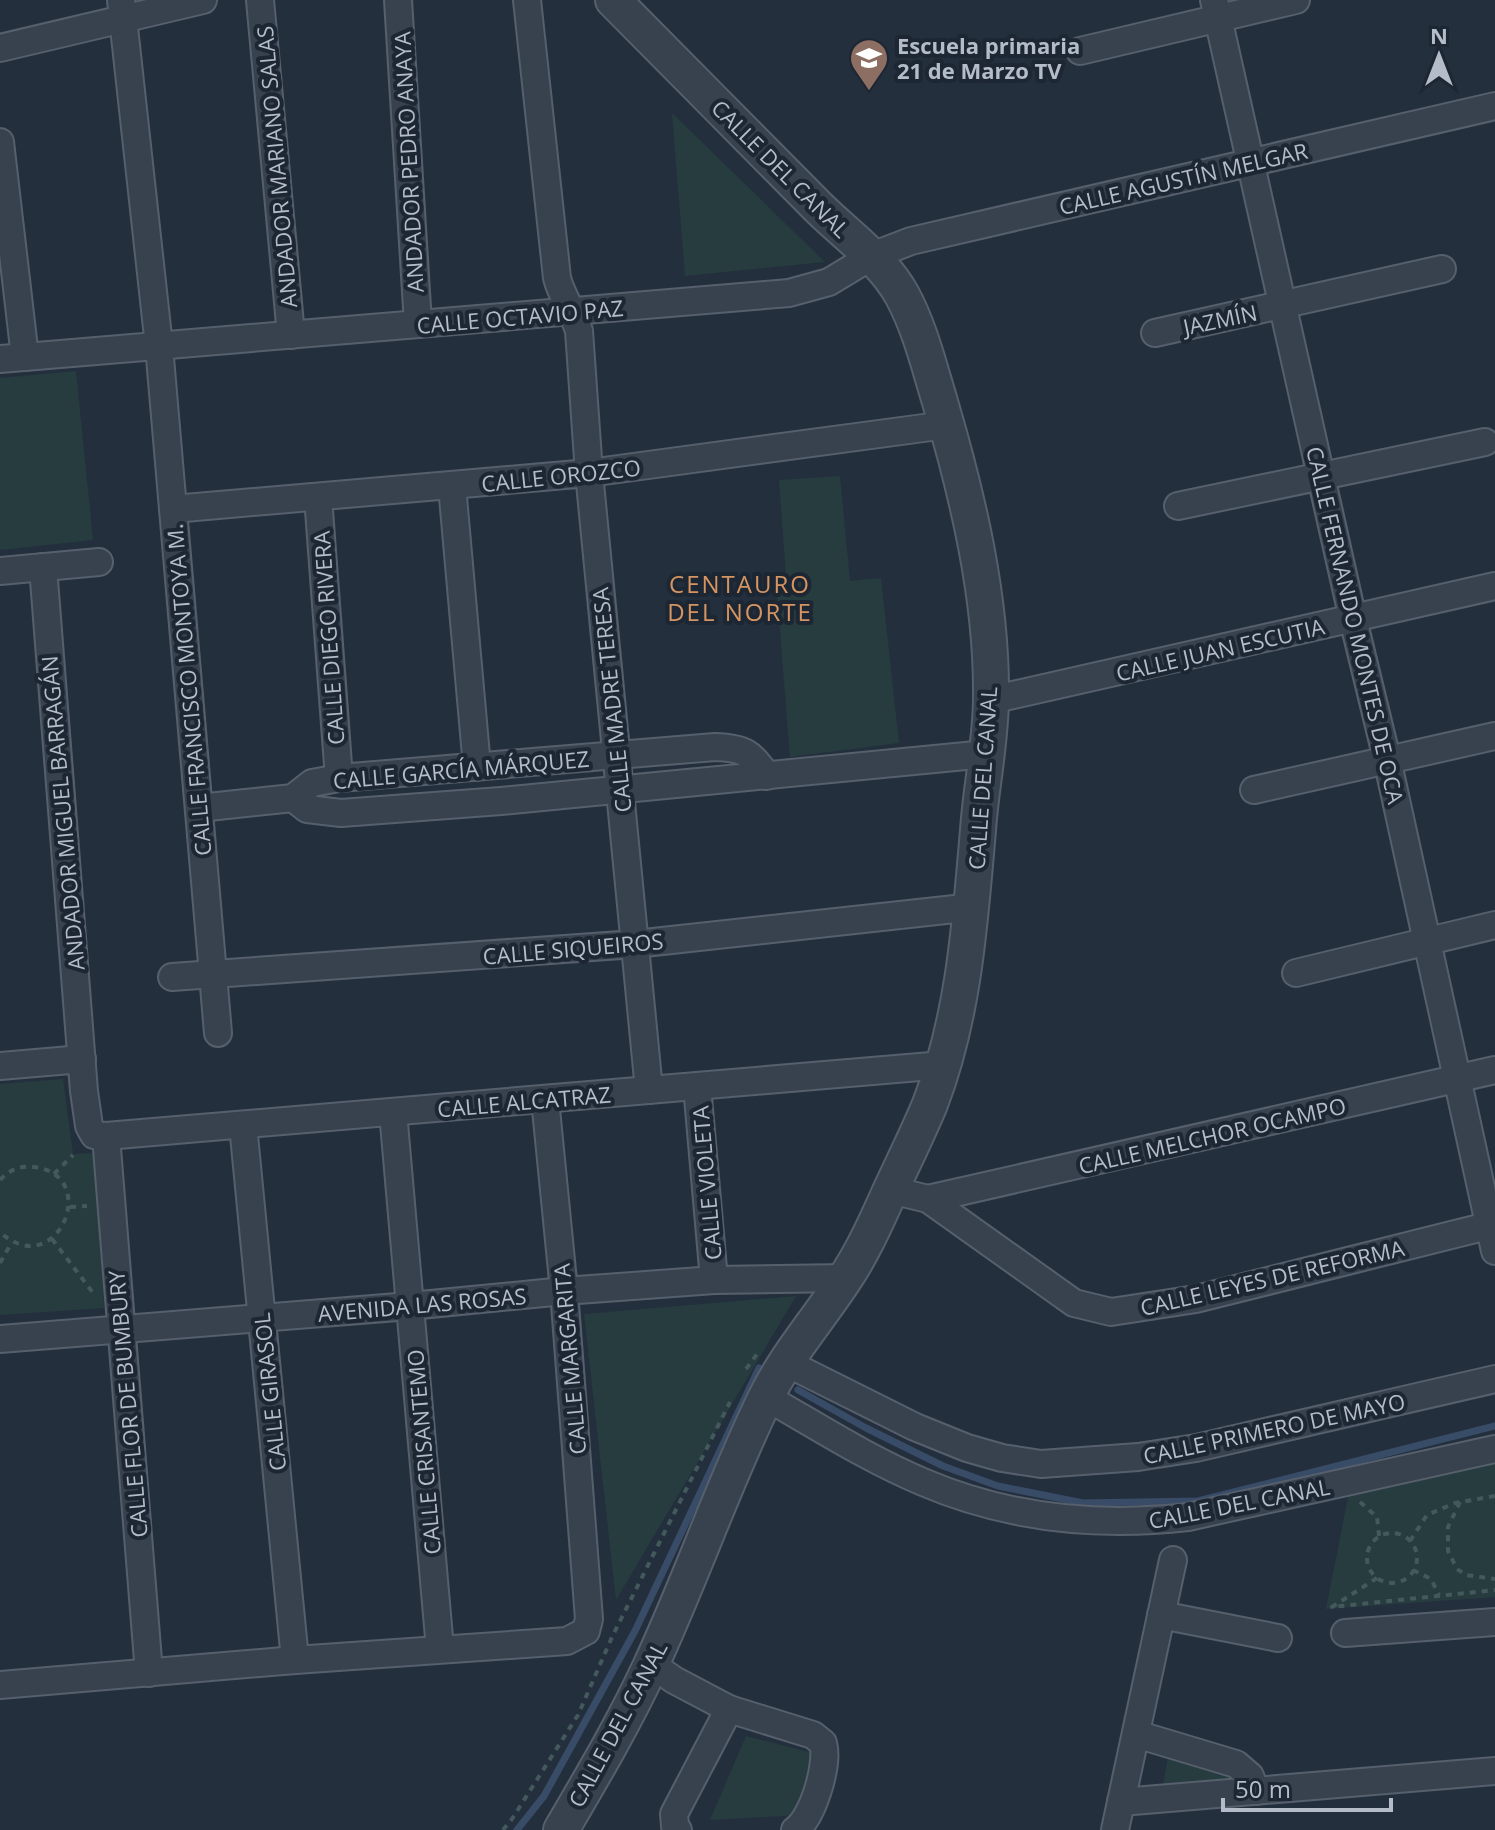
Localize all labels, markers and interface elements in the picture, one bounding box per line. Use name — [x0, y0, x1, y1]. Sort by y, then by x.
north arrow — [1399, 16, 1479, 96]
text: N — [1430, 20, 1448, 50]
street label: ANDADOR MARIANO SALAS — [249, 25, 303, 309]
place label: Escuela primaria 21 de Marzo TV — [897, 30, 1080, 85]
street label: ANDADOR PEDRO ANAYA — [386, 31, 430, 293]
school or university icon: Escuela primaria 21 de Marzo TV — [848, 37, 890, 92]
street label: CALLE DEL CANAL — [705, 92, 857, 244]
street label: CALLE AGUSTÍN MELGAR — [1056, 135, 1311, 221]
street label: CALLE OCTAVIO PAZ — [415, 292, 625, 340]
street label: JAZMÍN — [1178, 297, 1260, 342]
street label: CALLE FERNANDO MONTES DE OCA — [1300, 443, 1412, 807]
street label: CALLE OROZCO — [480, 452, 642, 498]
street label: CALLE FRANCISCO MONTOYA M. — [159, 523, 217, 857]
street label: CALLE DIEGO RIVERA — [306, 530, 350, 746]
district label: CENTAURO DEL NORTE — [667, 567, 813, 628]
street label: CALLE MADRE TERESA — [584, 586, 638, 814]
street label: CALLE JUAN ESCUTIA — [1113, 610, 1327, 688]
street label: ANDADOR MIGUEL BARRAGÁN — [33, 654, 91, 972]
street label: CALLE DEL CANAL — [961, 685, 1003, 871]
street label: CALLE GARCÍA MÁRQUEZ — [332, 743, 590, 795]
street label: CALLE SIQUEIROS — [481, 925, 665, 971]
street label: CALLE ALCATRAZ — [436, 1078, 612, 1124]
street label: CALLE MELCHOR OCAMPO — [1075, 1090, 1349, 1180]
street label: CALLE VIOLETA — [684, 1105, 728, 1261]
street label: CALLE LEYES DE REFORMA — [1137, 1232, 1407, 1322]
street label: CALLE MARGARITA — [546, 1262, 592, 1456]
street label: CALLE FLOR DE BUMBURY — [100, 1269, 154, 1539]
street label: AVENIDA LAS ROSAS — [316, 1280, 528, 1328]
street label: CALLE GIRASOL — [246, 1311, 292, 1473]
street label: CALLE CRISANTEMO — [399, 1348, 447, 1556]
street label: CALLE PRIMERO DE MAYO — [1140, 1386, 1408, 1470]
street label: CALLE DEL CANAL — [1146, 1471, 1332, 1535]
street label: CALLE DEL CANAL — [561, 1636, 673, 1812]
scale bar — [1223, 1762, 1391, 1812]
text: 50 m — [1235, 1772, 1291, 1805]

